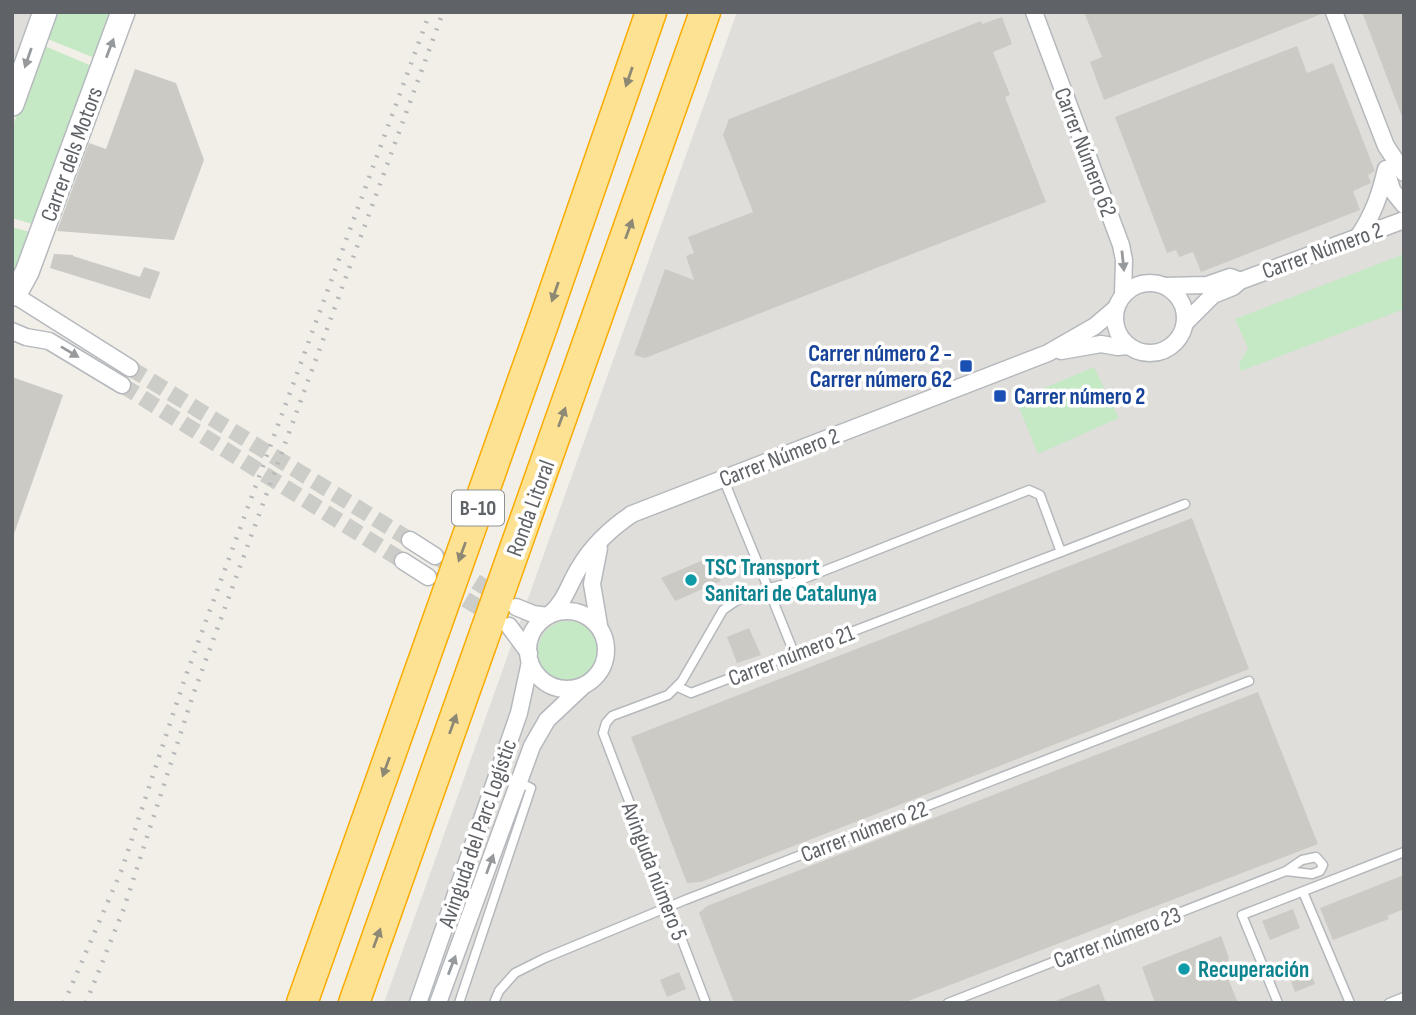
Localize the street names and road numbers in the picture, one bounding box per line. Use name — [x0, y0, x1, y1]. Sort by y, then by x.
street label: Carrer dels Motors — [35, 83, 109, 225]
street label: Carrer Número 62 — [1048, 84, 1123, 221]
street label: Carrer Número 2 — [1258, 216, 1386, 286]
street label: Carrer Número 2 — [715, 422, 843, 494]
street label: Ronda Litoral — [501, 456, 561, 560]
road number: B-10 — [452, 490, 504, 526]
street label: Carrer número 21 — [725, 619, 858, 693]
street label: Avinguda del Parc Logístic — [432, 735, 523, 932]
street label: Carrer número 22 — [797, 795, 932, 869]
street label: Avinguda número 5 — [615, 797, 693, 944]
street label: Carrer número 23 — [1050, 901, 1185, 975]

